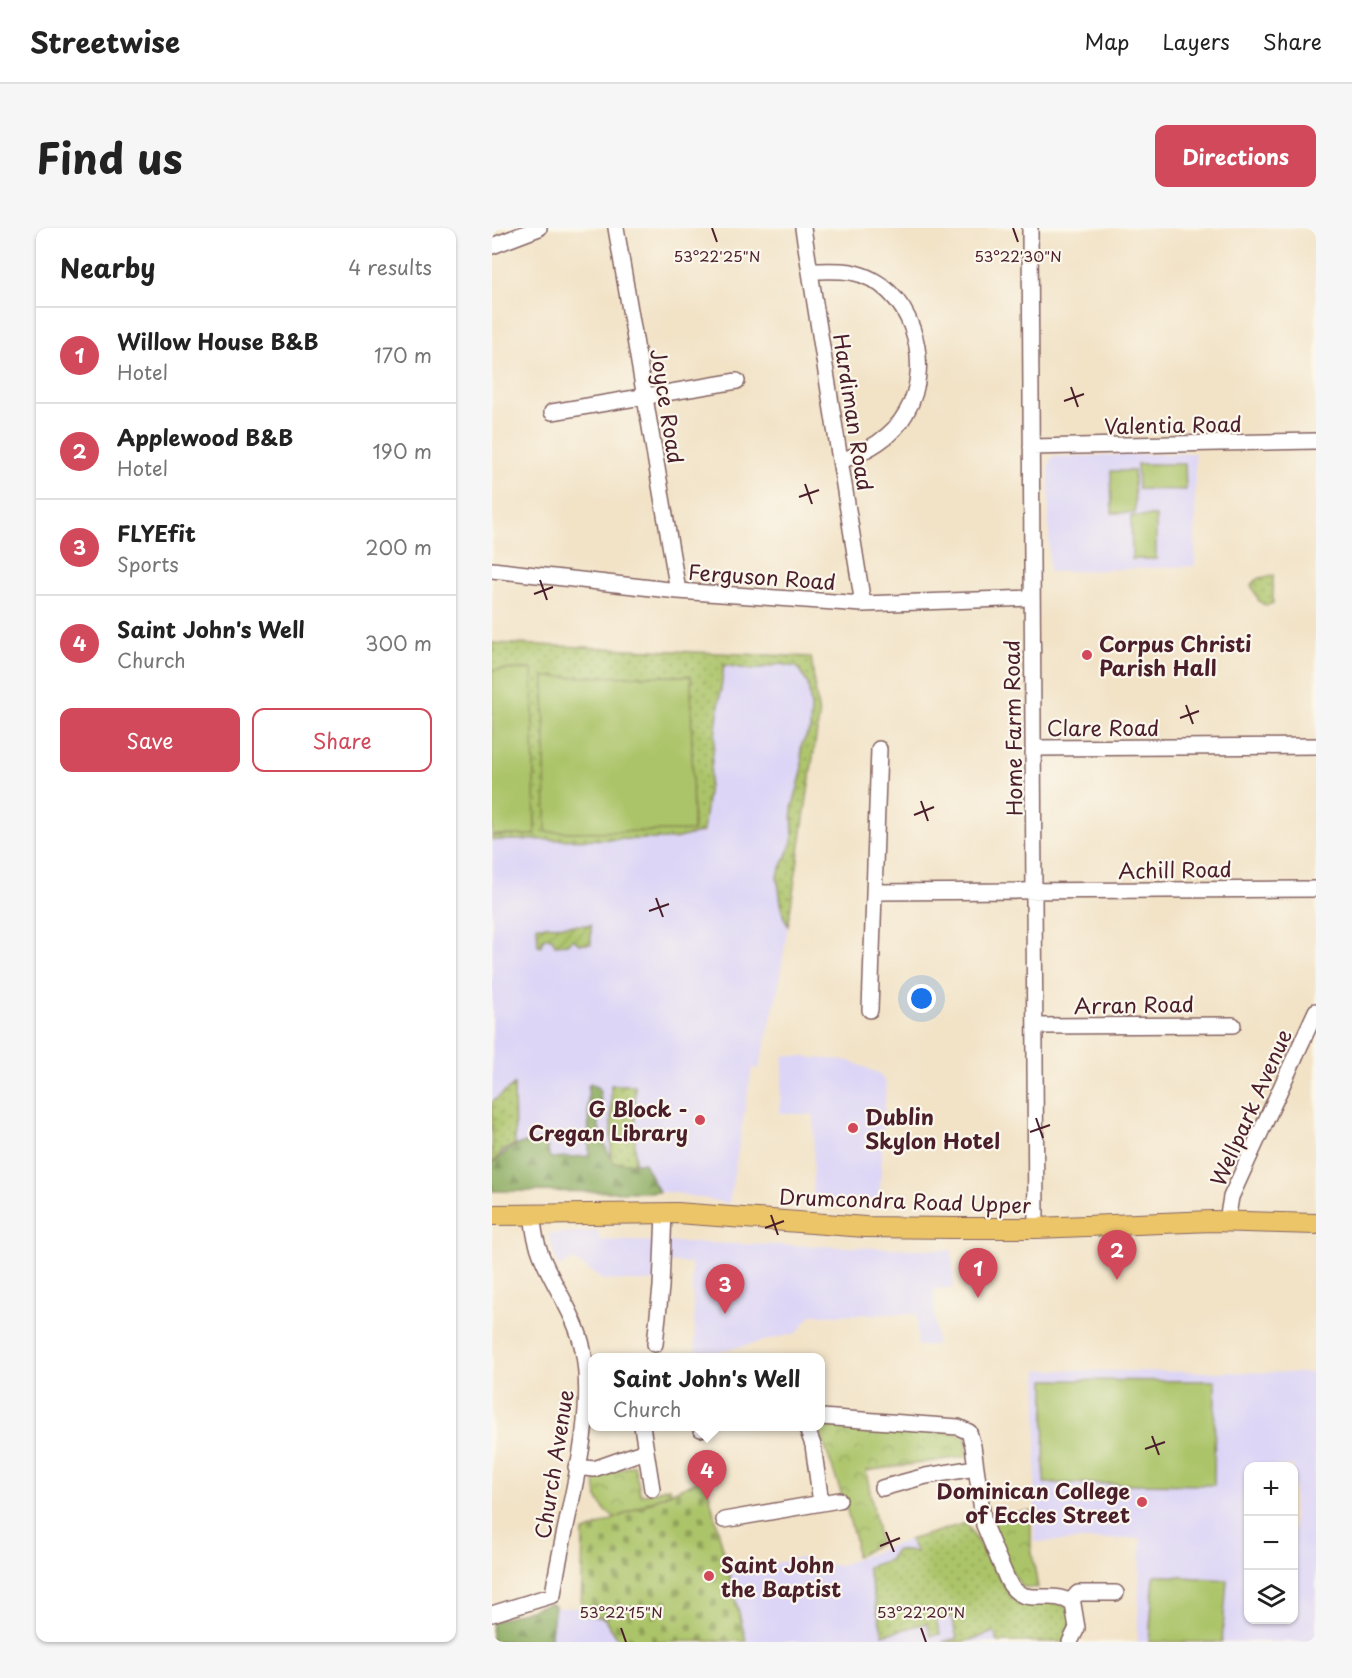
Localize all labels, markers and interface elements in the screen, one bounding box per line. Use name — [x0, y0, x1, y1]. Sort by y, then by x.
text: Streetwise — [30, 20, 180, 63]
text: Map — [1085, 25, 1129, 57]
text: Layers — [1162, 25, 1230, 57]
text: Share — [1263, 25, 1322, 57]
text: Find us — [36, 125, 183, 188]
button: Directions — [1155, 125, 1316, 187]
text: 53°22'25"N — [674, 244, 760, 267]
text: 53°22'30"N — [974, 244, 1062, 267]
text: Nearby — [60, 248, 155, 287]
text: 4 results — [348, 252, 432, 282]
text: Willow House B&B — [117, 324, 319, 357]
street label: Hardiman Road — [826, 331, 882, 493]
text: 1 — [75, 340, 84, 370]
text: 170 m — [374, 340, 432, 370]
street label: Joyce Road — [643, 346, 693, 466]
text: Hotel — [117, 357, 168, 387]
street label: Valentia Road — [1104, 407, 1242, 441]
text: Applewood B&B — [117, 420, 293, 453]
text: 2 — [72, 436, 87, 466]
text: 190 m — [373, 436, 432, 466]
text: Hotel — [117, 453, 168, 483]
text: FLYEfit — [117, 516, 196, 549]
text: 3 — [73, 532, 86, 562]
text: 200 m — [365, 532, 432, 562]
text: Sports — [117, 549, 179, 579]
street label: Ferguson Road — [687, 555, 837, 597]
text: Saint John's Well — [117, 612, 305, 645]
place label: Corpus Christi Parish Hall — [1099, 627, 1251, 683]
text: 4 — [73, 628, 86, 658]
text: 300 m — [365, 628, 432, 658]
street label: Home Farm Road — [994, 640, 1030, 816]
text: Church — [117, 645, 186, 675]
marker: Corpus Christi Parish Hall — [1080, 648, 1094, 662]
button: Save — [60, 708, 240, 772]
button: Share — [252, 708, 432, 772]
street label: Clare Road — [1047, 711, 1159, 743]
street label: Achill Road — [1118, 852, 1232, 886]
your location — [907, 984, 936, 1013]
street label: Arran Road — [1074, 987, 1194, 1021]
street label: Wellpark Avenue — [1201, 1023, 1299, 1191]
place label: G Block - Cregan Library — [528, 1092, 688, 1148]
place label: Dublin Skylon Hotel — [865, 1100, 1000, 1156]
marker: G Block - Cregan Library — [693, 1113, 707, 1127]
marker: Dublin Skylon Hotel — [846, 1121, 860, 1135]
street label: Drumcondra Road Upper — [778, 1180, 1032, 1220]
pin: 2 — [1098, 1230, 1136, 1280]
pin: 1 — [958, 1248, 998, 1298]
pin: 3 — [706, 1264, 744, 1314]
popup — [588, 1353, 825, 1431]
text: Saint John's Well — [613, 1361, 800, 1394]
street label: Church Avenue — [525, 1387, 581, 1541]
text: Church — [613, 1394, 682, 1424]
pin: 4 — [688, 1450, 726, 1500]
map controls — [1244, 1462, 1298, 1624]
button: + — [1244, 1462, 1298, 1516]
place label: Dominican College of Eccles Street — [937, 1474, 1130, 1530]
marker: Dominican College of Eccles Street — [1135, 1495, 1149, 1509]
button: − — [1244, 1516, 1298, 1570]
place label: Saint John the Baptist — [721, 1548, 841, 1604]
marker: Saint John the Baptist — [702, 1569, 716, 1583]
button: layers — [1244, 1570, 1298, 1624]
text: 53°22'15"N — [579, 1600, 663, 1623]
text: 53°22'20"N — [877, 1600, 965, 1623]

